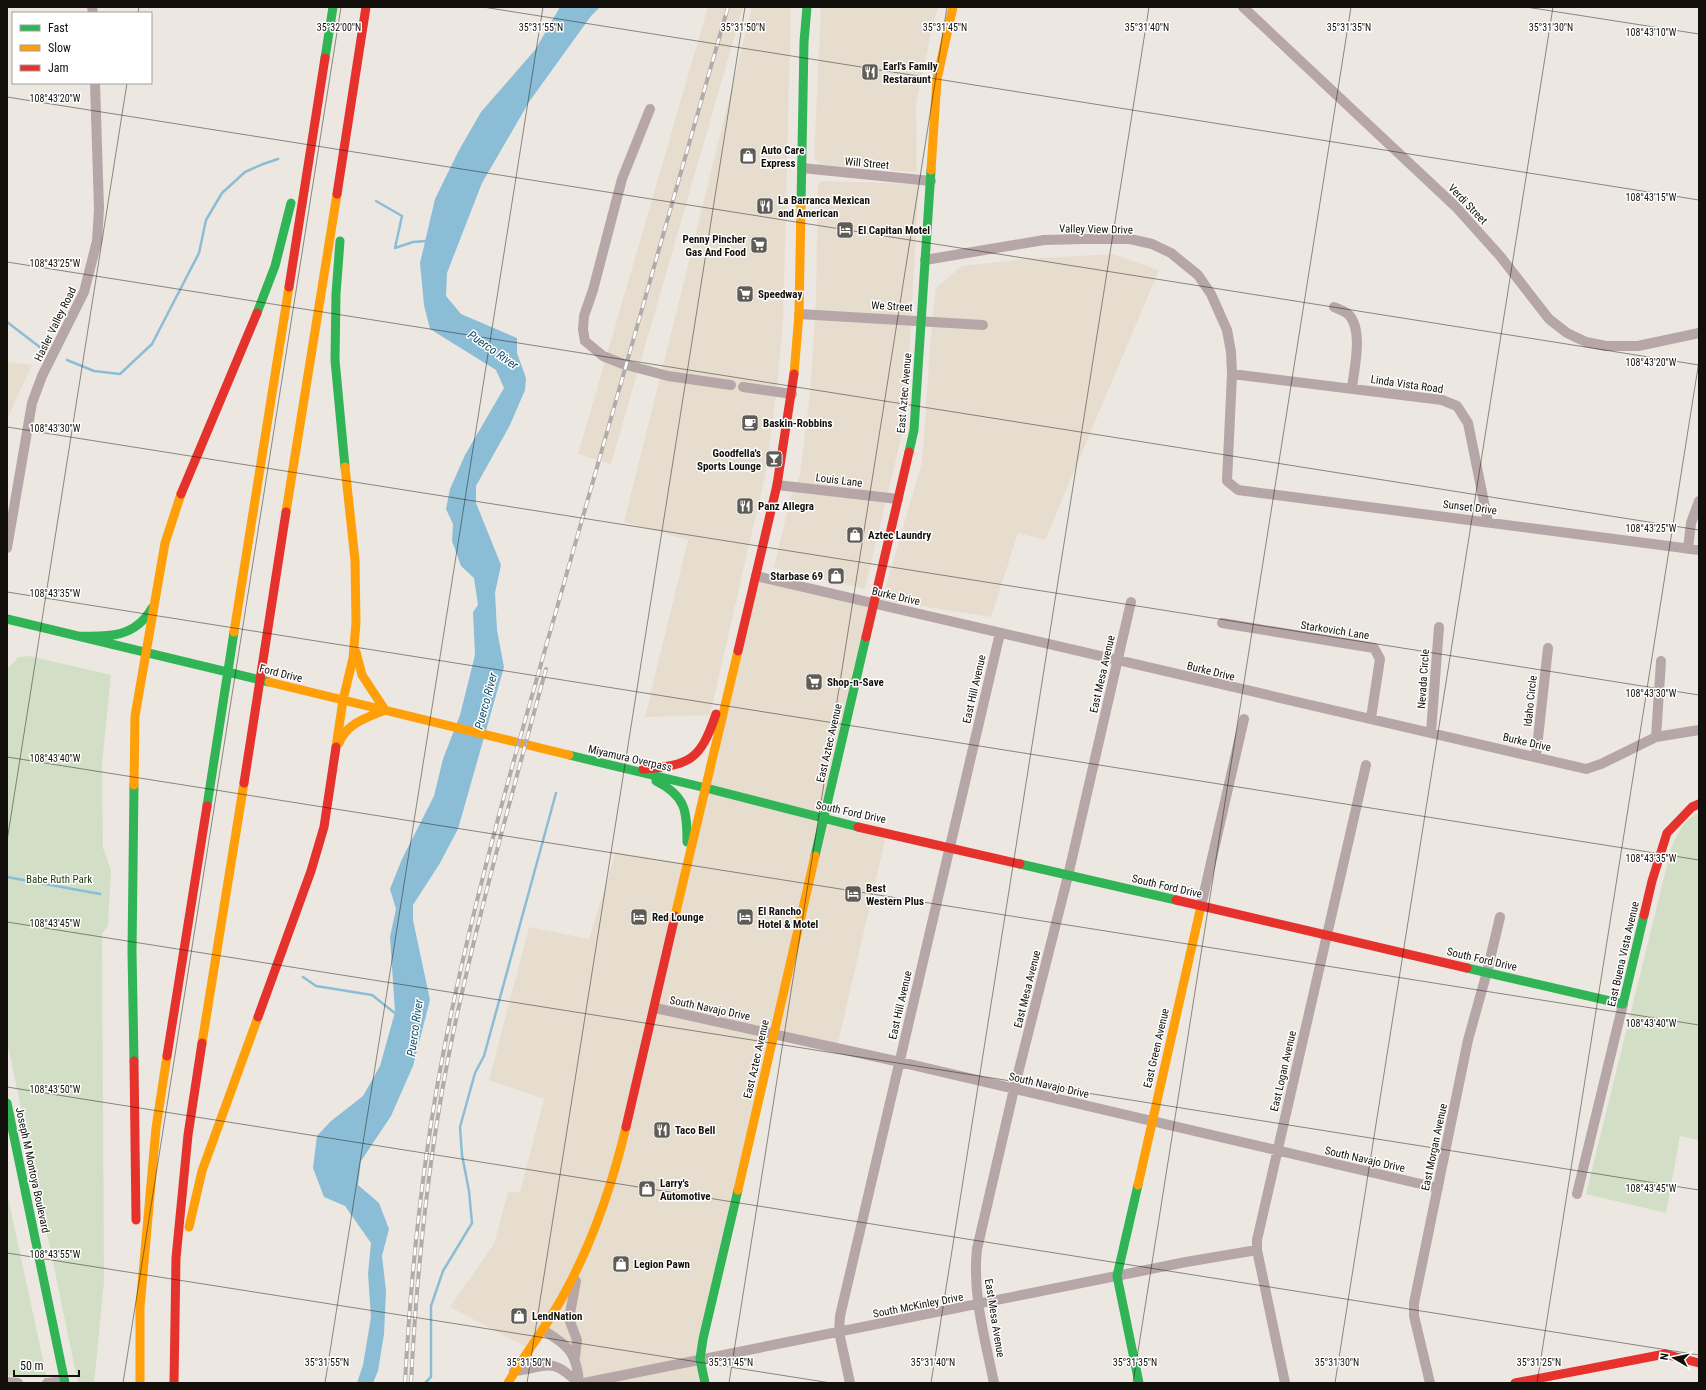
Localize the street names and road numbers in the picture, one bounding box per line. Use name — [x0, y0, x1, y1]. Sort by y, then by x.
street label: Will Street — [844, 155, 890, 172]
street label: Verdi Street — [1445, 182, 1490, 227]
street label: Valley View Drive — [1059, 222, 1133, 237]
street label: Hasler Valley Road — [32, 285, 79, 364]
street label: We Street — [871, 299, 913, 314]
street label: East Aztec Avenue — [895, 352, 914, 434]
street label: Linda Vista Road — [1370, 373, 1444, 396]
street label: Louis Lane — [815, 471, 863, 490]
street label: Sunset Drive — [1442, 498, 1498, 517]
street label: Burke Drive — [870, 585, 921, 608]
street label: Starkovich Lane — [1300, 619, 1370, 642]
street label: East Mesa Avenue — [1087, 634, 1118, 714]
street label: Nevada Circle — [1415, 649, 1432, 709]
street label: East Hill Avenue — [960, 653, 989, 725]
street label: Burke Drive — [1185, 659, 1236, 684]
street label: Ford Drive — [258, 662, 304, 685]
street label: Idaho Circle — [1521, 675, 1540, 727]
street label: East Aztec Avenue — [814, 702, 845, 784]
street label: Burke Drive — [1501, 731, 1552, 754]
street label: Miyamura Overpass — [587, 743, 673, 774]
street label: South Ford Drive — [815, 799, 887, 826]
street label: South Ford Drive — [1131, 872, 1203, 901]
street label: East Buena Vista Avenue — [1605, 900, 1642, 1008]
street label: South Ford Drive — [1446, 945, 1518, 974]
street label: East Mesa Avenue — [1012, 949, 1043, 1029]
street label: East Hill Avenue — [886, 969, 915, 1041]
street label: South Navajo Drive — [668, 994, 751, 1023]
street label: East Green Avenue — [1141, 1007, 1172, 1089]
street label: East Aztec Avenue — [741, 1018, 772, 1100]
street label: East Logan Avenue — [1268, 1029, 1299, 1113]
street label: South Navajo Drive — [1007, 1070, 1090, 1101]
street label: East Morgan Avenue — [1419, 1102, 1450, 1192]
street label: Joseph M Montoya Boulevard — [13, 1106, 52, 1234]
street label: South Navajo Drive — [1323, 1144, 1406, 1175]
street label: East Mesa Avenue — [982, 1278, 1007, 1358]
street label: South McKinley Drive — [872, 1290, 964, 1321]

